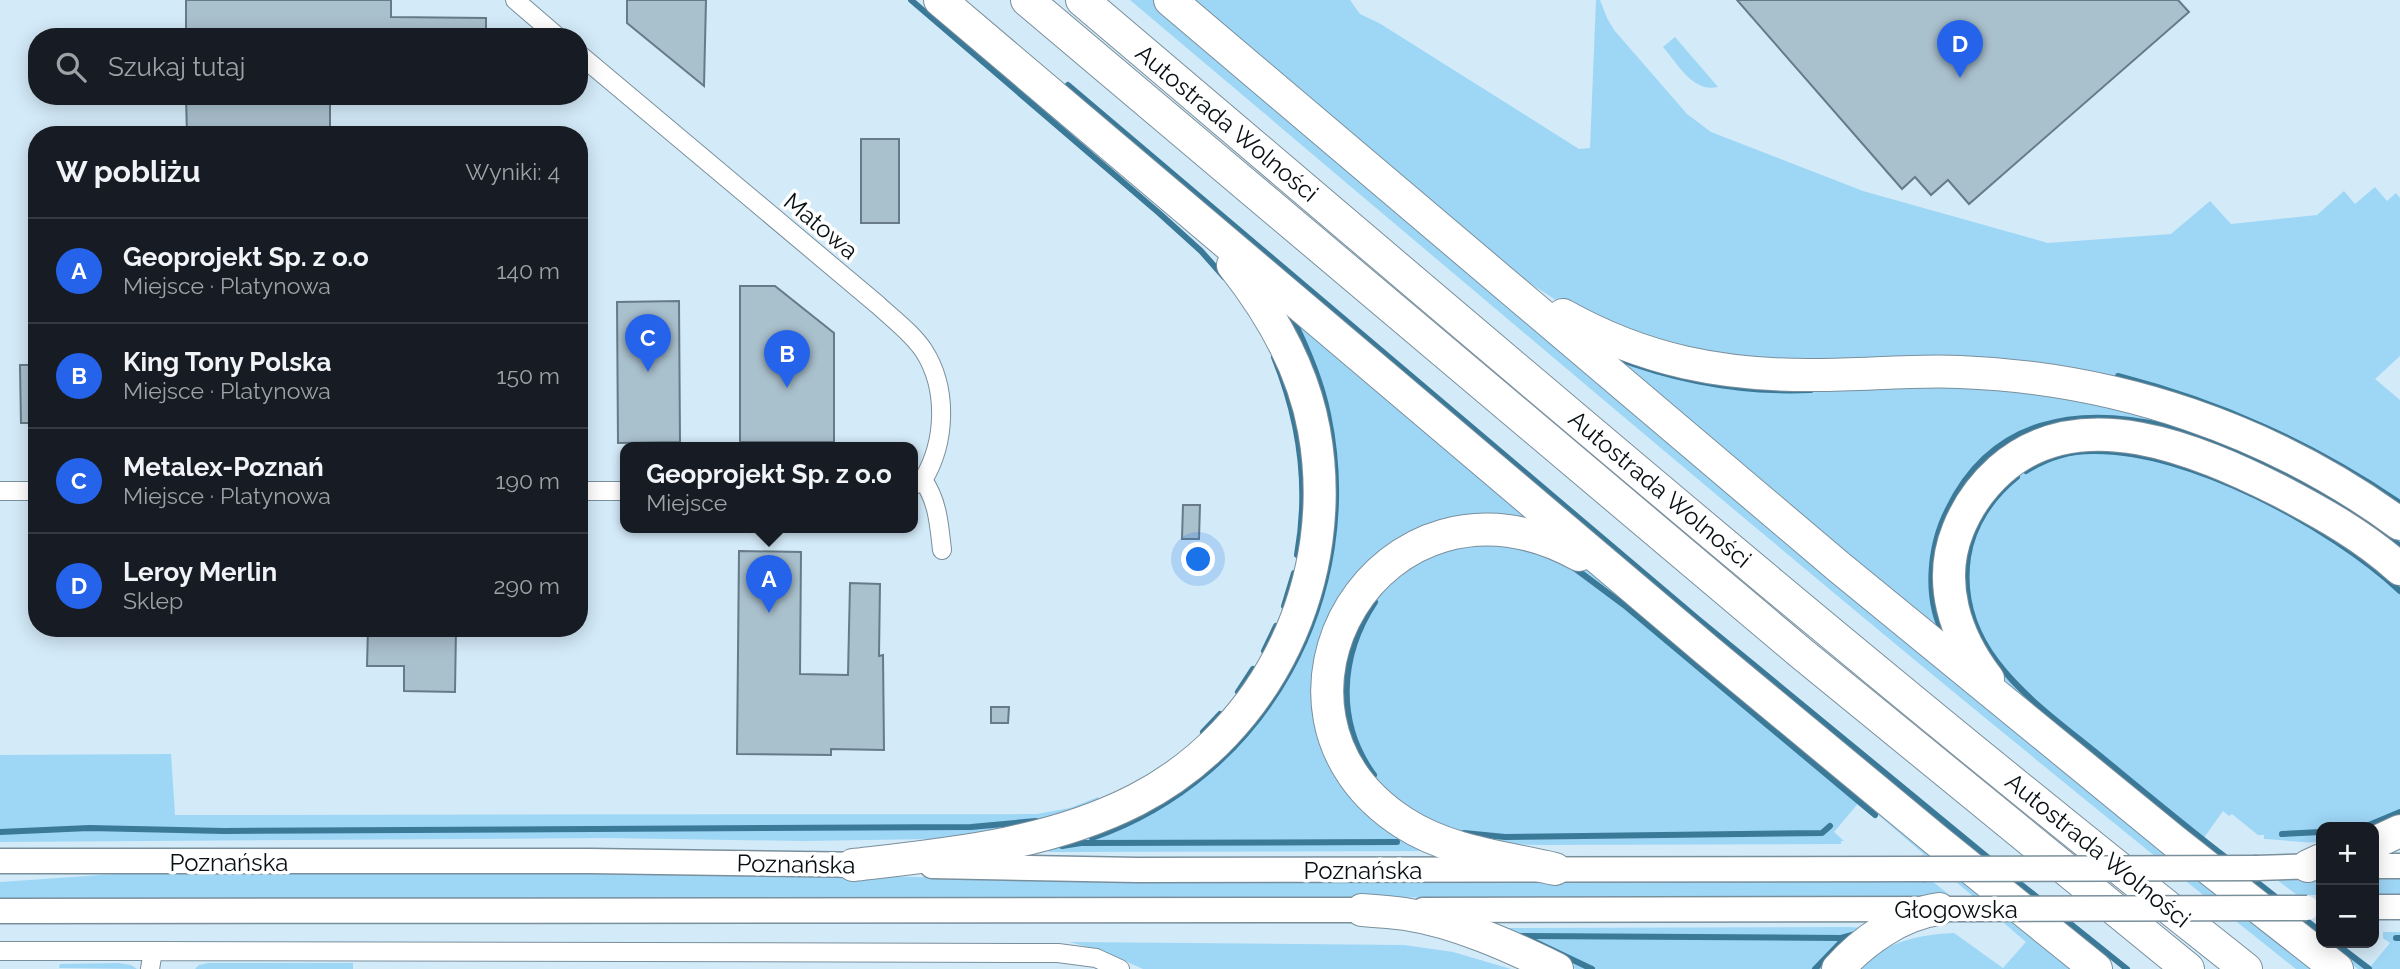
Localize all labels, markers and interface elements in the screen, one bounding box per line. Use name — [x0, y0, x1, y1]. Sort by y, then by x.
pin: D — [1937, 20, 1983, 78]
search box — [28, 28, 588, 105]
street label: Autostrada Wolności — [1130, 38, 1324, 208]
icon: search — [52, 48, 90, 86]
text: Szukaj tutaj — [108, 52, 245, 82]
text: W pobliżu — [56, 154, 200, 189]
text: Wyniki: 4 — [465, 158, 560, 185]
street label: Matowa — [778, 187, 864, 265]
text: Geoprojekt Sp. z o.o — [123, 242, 369, 272]
text: A — [71, 257, 87, 284]
text: 140 m — [497, 257, 560, 284]
text: Miejsce · Platynowa — [123, 272, 331, 299]
pin: C — [625, 314, 671, 372]
pin: B — [764, 330, 810, 388]
text: King Tony Polska — [123, 347, 331, 377]
text: B — [71, 362, 87, 389]
text: 150 m — [497, 362, 560, 389]
text: Miejsce · Platynowa — [123, 377, 331, 404]
street label: Autostrada Wolności — [1563, 404, 1757, 574]
popup — [620, 442, 918, 533]
text: Metalex-Poznań — [123, 452, 324, 482]
text: Geoprojekt Sp. z o.o — [646, 459, 892, 489]
text: C — [71, 467, 87, 494]
text: 190 m — [496, 467, 560, 494]
text: Miejsce · Platynowa — [123, 482, 331, 509]
text: Miejsce — [646, 489, 727, 516]
your location — [1181, 542, 1215, 576]
pin: A — [746, 555, 792, 613]
text: Leroy Merlin — [123, 557, 277, 587]
text: D — [71, 572, 87, 599]
text: 290 m — [493, 572, 560, 599]
text: Sklep — [123, 587, 183, 614]
street label: Autostrada Wolności — [2000, 767, 2196, 933]
map controls — [2316, 822, 2379, 948]
button: + — [2316, 822, 2379, 885]
street label: Poznańska — [170, 848, 288, 877]
street label: Poznańska — [736, 848, 856, 880]
street label: Poznańska — [1304, 856, 1422, 885]
button: − — [2316, 885, 2379, 948]
street label: Głogowska — [1894, 895, 2018, 924]

